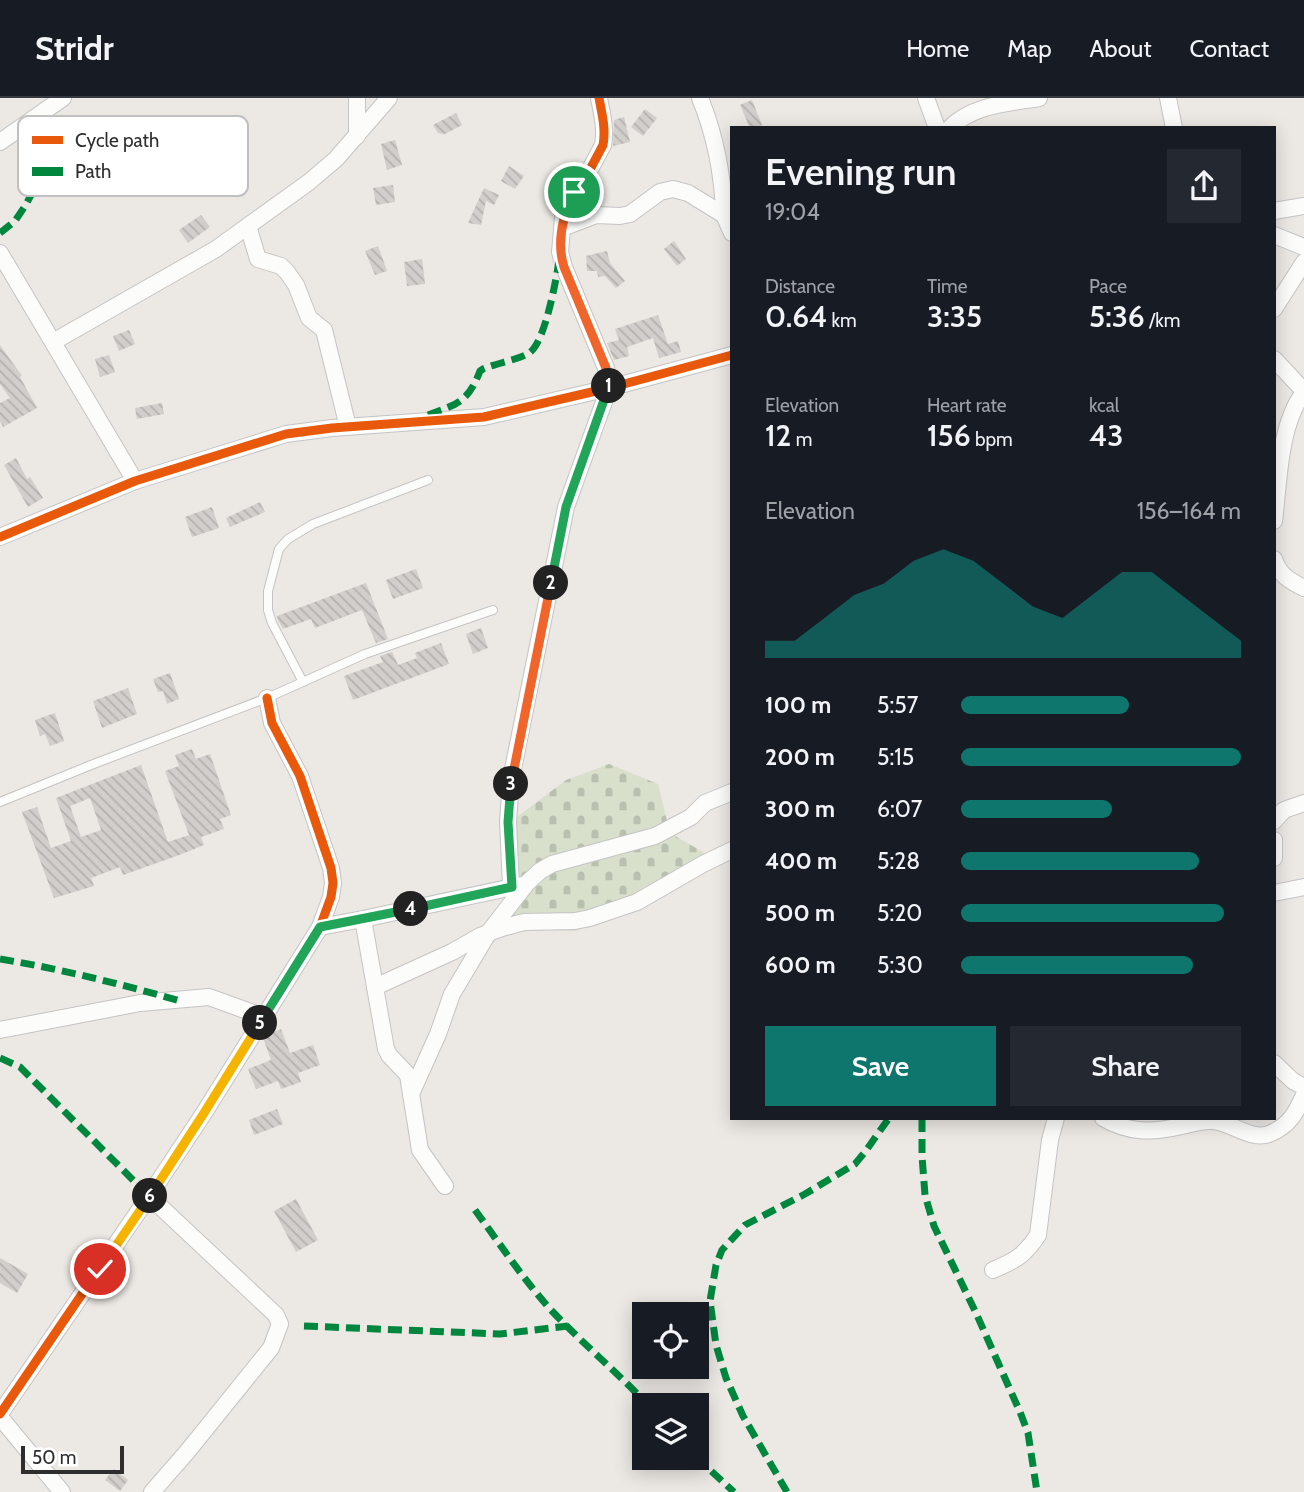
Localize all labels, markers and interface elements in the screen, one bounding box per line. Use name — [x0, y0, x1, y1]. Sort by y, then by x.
text: Stridr — [35, 28, 114, 68]
text: Home — [906, 34, 969, 63]
text: Map — [1007, 34, 1052, 63]
text: About — [1090, 34, 1152, 63]
text: Contact — [1190, 34, 1269, 63]
legend — [18, 116, 248, 196]
text: Cycle path — [75, 129, 159, 152]
text: Evening run — [765, 148, 957, 195]
button: share — [1167, 149, 1241, 223]
text: Path — [75, 160, 111, 183]
pin — [544, 162, 604, 222]
icon: arrive — [555, 173, 593, 211]
text: 19:04 — [765, 198, 820, 226]
text: Distance — [765, 275, 835, 298]
text: Time — [927, 275, 967, 298]
text: Pace — [1089, 275, 1127, 298]
text: 0.64 — [765, 298, 827, 335]
text: 3:35 — [927, 298, 982, 335]
text: 5:36 — [1089, 298, 1145, 335]
text: km — [827, 309, 857, 332]
text: /km — [1145, 309, 1180, 332]
pin: 1 — [592, 368, 626, 404]
text: 1 — [605, 374, 612, 397]
text: Elevation — [765, 394, 839, 417]
text: Heart rate — [927, 394, 1007, 417]
text: kcal — [1089, 394, 1119, 417]
text: 12 — [765, 417, 791, 454]
text: 156 — [927, 417, 971, 454]
text: 43 — [1089, 417, 1123, 454]
text: m — [791, 428, 812, 451]
text: bpm — [971, 428, 1013, 451]
text: Elevation — [765, 497, 855, 525]
text: 156–164 m — [1137, 497, 1241, 525]
pin: 2 — [534, 566, 568, 601]
text: 2 — [545, 571, 556, 594]
text: 100 m — [765, 691, 831, 719]
text: 5:57 — [877, 691, 918, 719]
text: 200 m — [765, 743, 835, 771]
text: 5:15 — [877, 743, 914, 771]
pin: 3 — [494, 766, 528, 802]
text: 3 — [505, 772, 516, 795]
text: 300 m — [765, 795, 835, 823]
text: 6:07 — [877, 795, 922, 823]
text: 400 m — [765, 847, 837, 875]
text: 5:28 — [877, 847, 920, 875]
pin: 4 — [394, 892, 428, 926]
text: 4 — [405, 897, 416, 920]
text: 500 m — [765, 899, 835, 927]
text: 5:20 — [877, 899, 922, 927]
text: 600 m — [765, 951, 836, 979]
text: 5:30 — [877, 951, 923, 979]
pin: 5 — [243, 1006, 278, 1040]
text: 5 — [254, 1011, 265, 1034]
button: Save — [765, 1026, 996, 1106]
button: Share — [1010, 1026, 1241, 1106]
pin: 6 — [132, 1178, 168, 1214]
text: 6 — [144, 1184, 155, 1207]
pin — [70, 1239, 130, 1299]
icon: check — [81, 1250, 119, 1288]
map controls — [632, 1302, 709, 1470]
button: locate — [632, 1302, 709, 1379]
button: layers — [632, 1393, 709, 1470]
scale bar — [21, 1443, 124, 1475]
text: 50 m — [32, 1446, 76, 1469]

